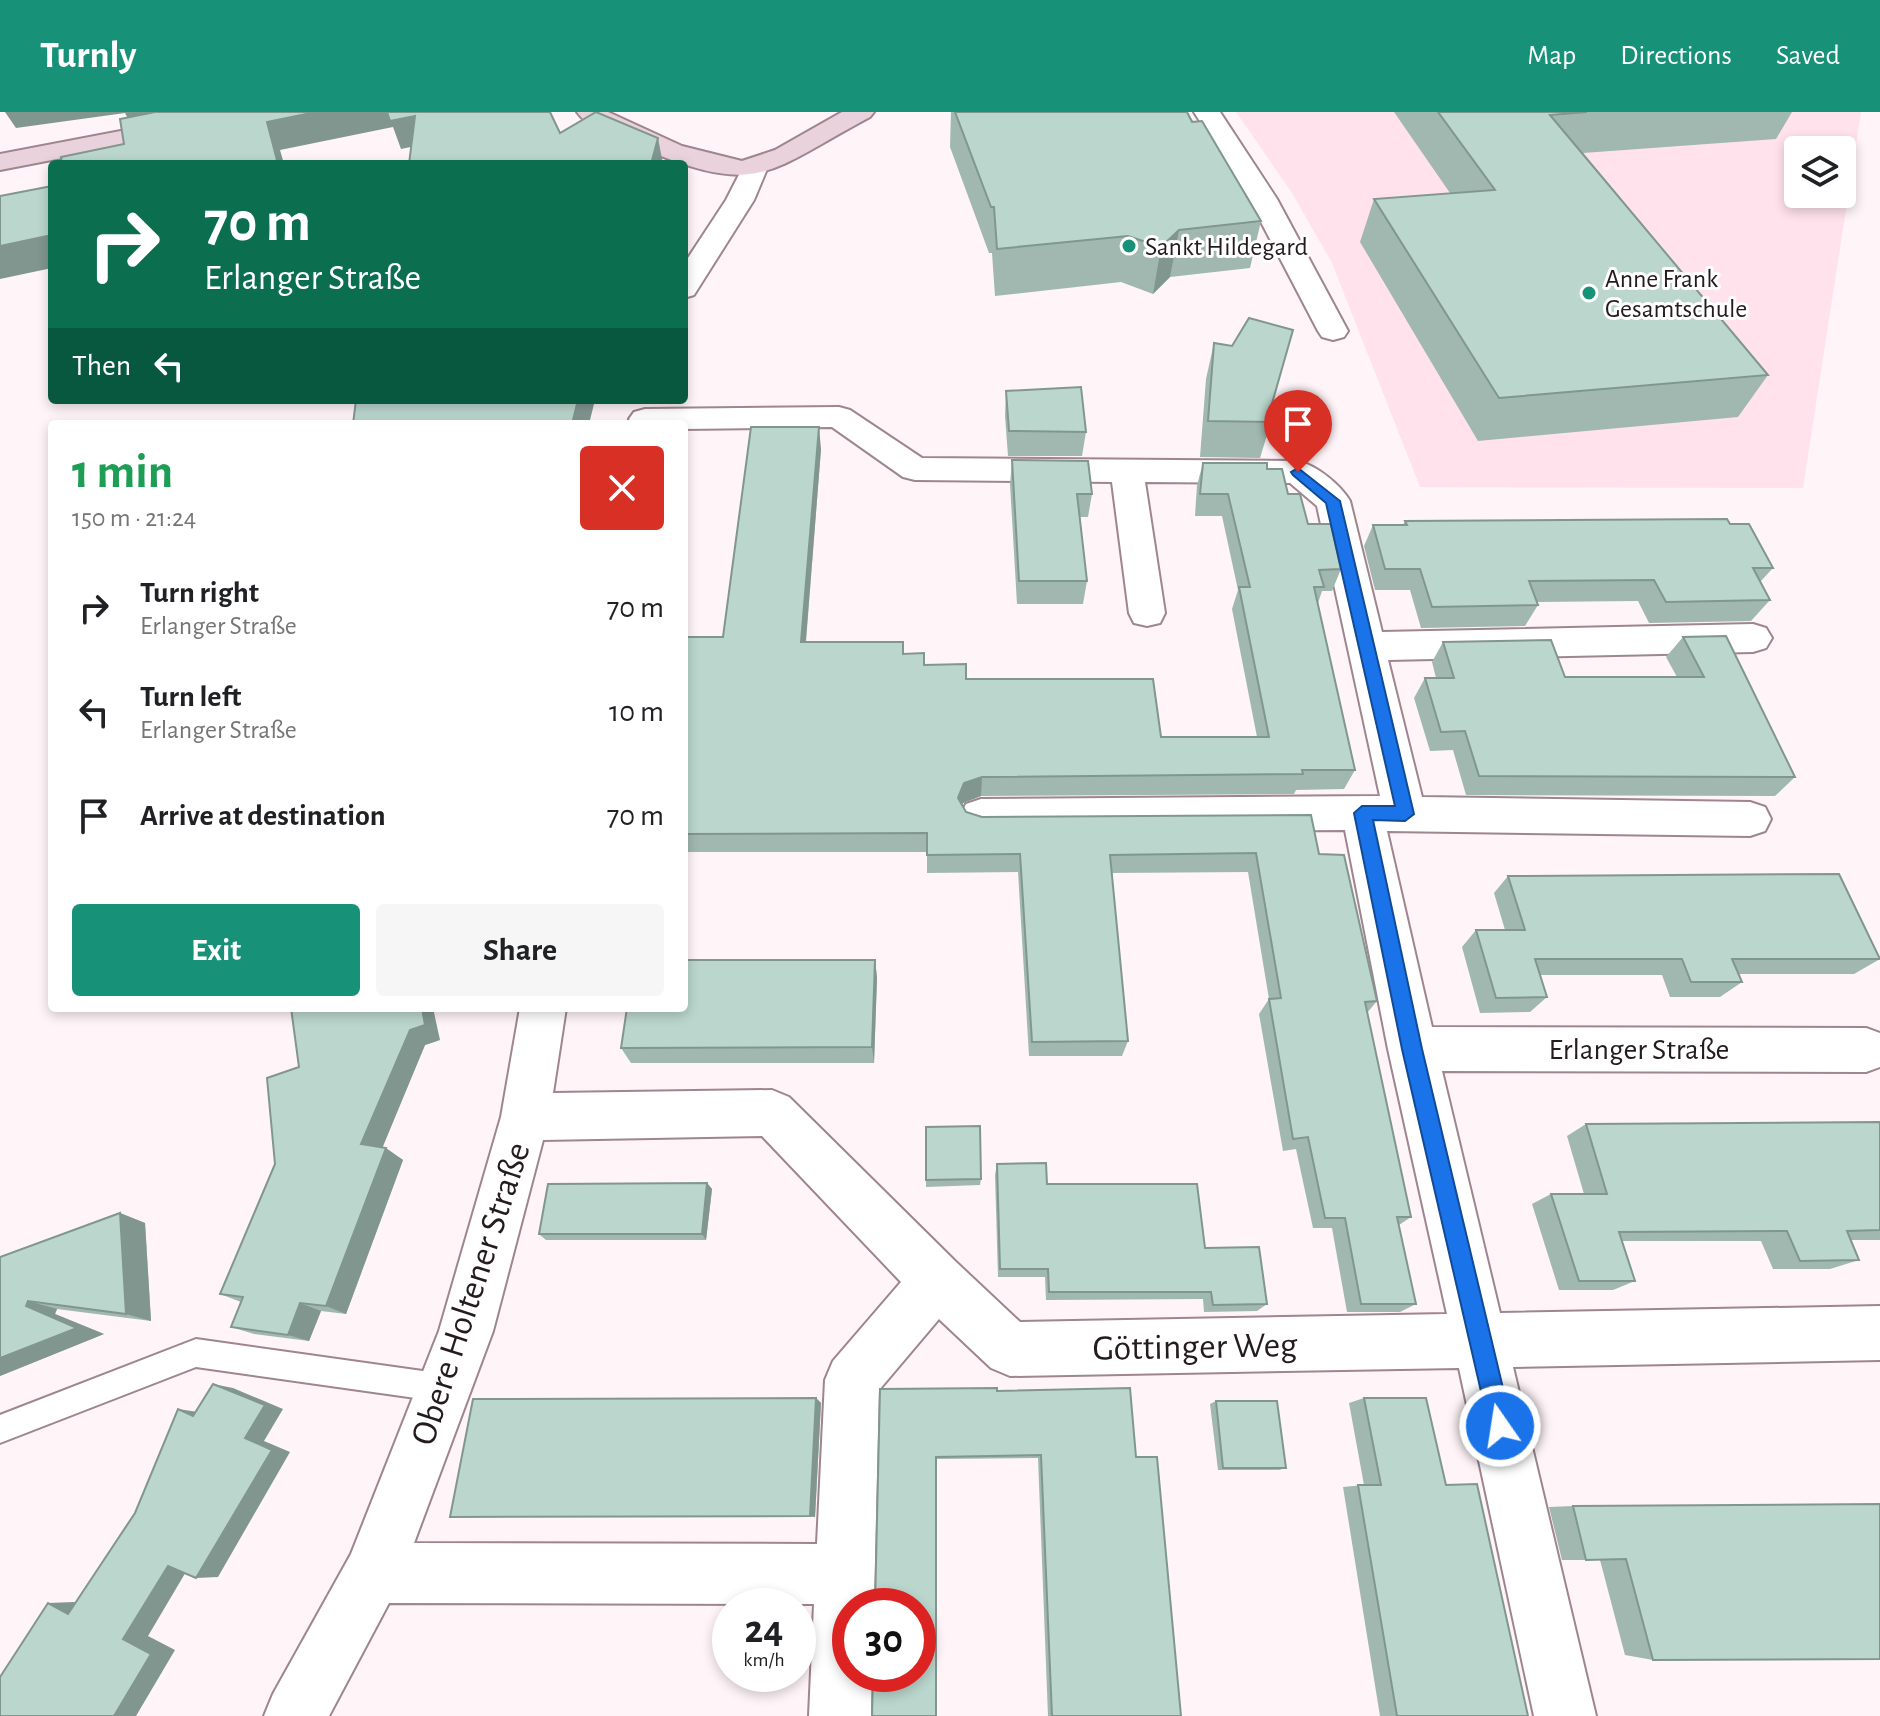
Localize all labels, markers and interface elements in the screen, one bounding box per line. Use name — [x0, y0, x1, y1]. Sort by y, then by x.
text: Turnly — [40, 37, 136, 75]
text: Map — [1527, 42, 1576, 70]
text: Directions — [1620, 42, 1732, 70]
text: Saved — [1776, 42, 1840, 70]
map controls — [1784, 136, 1856, 208]
button: layers — [1784, 136, 1856, 208]
icon: right — [72, 192, 176, 296]
text: 70 m — [204, 195, 311, 251]
place label: Sankt Hildegard — [1145, 234, 1308, 260]
marker: Sankt Hildegard — [1120, 237, 1138, 255]
text: Erlanger Straße — [204, 260, 421, 296]
place label: Anne Frank Gesamtschule — [1605, 266, 1747, 322]
marker: Anne Frank Gesamtschule — [1580, 284, 1598, 302]
icon: left — [147, 344, 191, 388]
text: Then — [72, 351, 131, 381]
pin — [1264, 390, 1332, 472]
icon: arrive — [1276, 402, 1320, 446]
button: close — [580, 446, 664, 530]
text: 1 min — [72, 449, 173, 497]
text: 150 m · 21:24 — [72, 505, 196, 531]
text: Turn right — [140, 578, 259, 608]
icon: right — [72, 586, 116, 630]
text: 70 m — [607, 593, 664, 623]
text: Erlanger Straße — [140, 613, 297, 639]
text: Turn left — [140, 682, 241, 712]
icon: left — [72, 690, 116, 734]
text: 10 m — [609, 697, 664, 727]
text: Erlanger Straße — [140, 717, 297, 743]
icon: arrive — [72, 794, 116, 838]
text: Arrive at destination — [140, 801, 386, 831]
text: 70 m — [607, 801, 664, 831]
button: Exit — [72, 904, 360, 996]
button: Share — [376, 904, 664, 996]
street label: Erlanger Straße — [1549, 1035, 1729, 1065]
street label: Obere Holtener Straße — [405, 1138, 537, 1449]
street label: Göttinger Weg — [1092, 1327, 1298, 1367]
position arrow — [1458, 1384, 1542, 1468]
speed limit sign: 30 — [832, 1588, 936, 1692]
text: 24 — [745, 1610, 783, 1650]
text: km/h — [743, 1650, 785, 1670]

